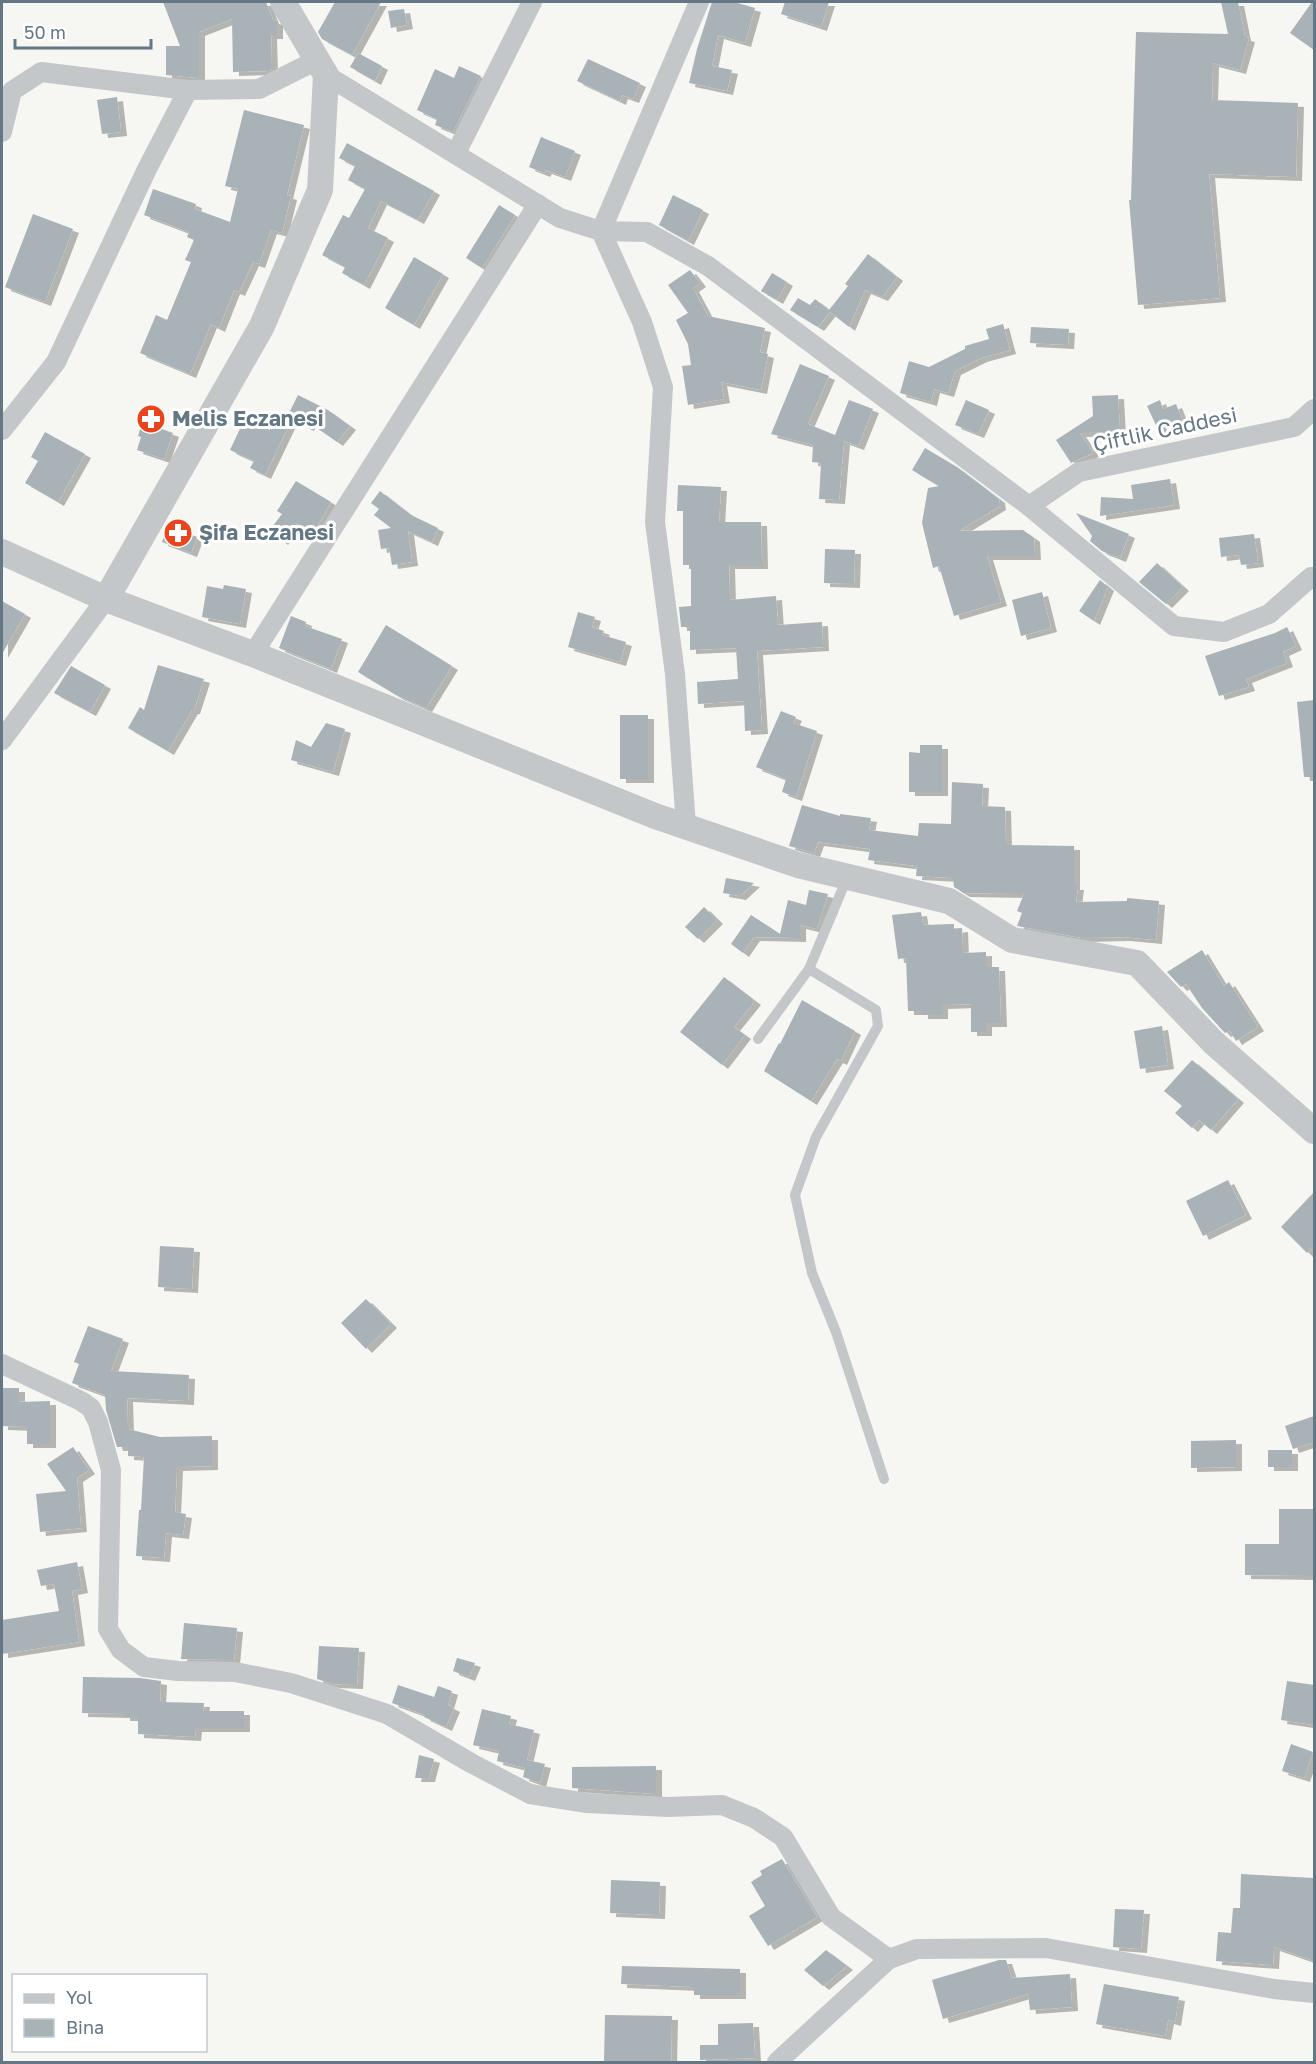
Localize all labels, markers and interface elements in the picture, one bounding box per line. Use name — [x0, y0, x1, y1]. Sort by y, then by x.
scale bar — [15, 12, 152, 50]
text: 50 m — [24, 21, 66, 43]
street label: Çiftlik Caddesi — [1090, 401, 1239, 457]
pharmacy icon: Melis Eczanesi — [135, 403, 167, 435]
place label: Melis Eczanesi — [172, 405, 323, 431]
pharmacy icon: Şifa Eczanesi — [162, 517, 194, 549]
place label: Şifa Eczanesi — [199, 519, 334, 545]
legend — [12, 1974, 207, 2052]
text: Yol — [66, 1986, 93, 2008]
text: Bina — [66, 2016, 104, 2038]

